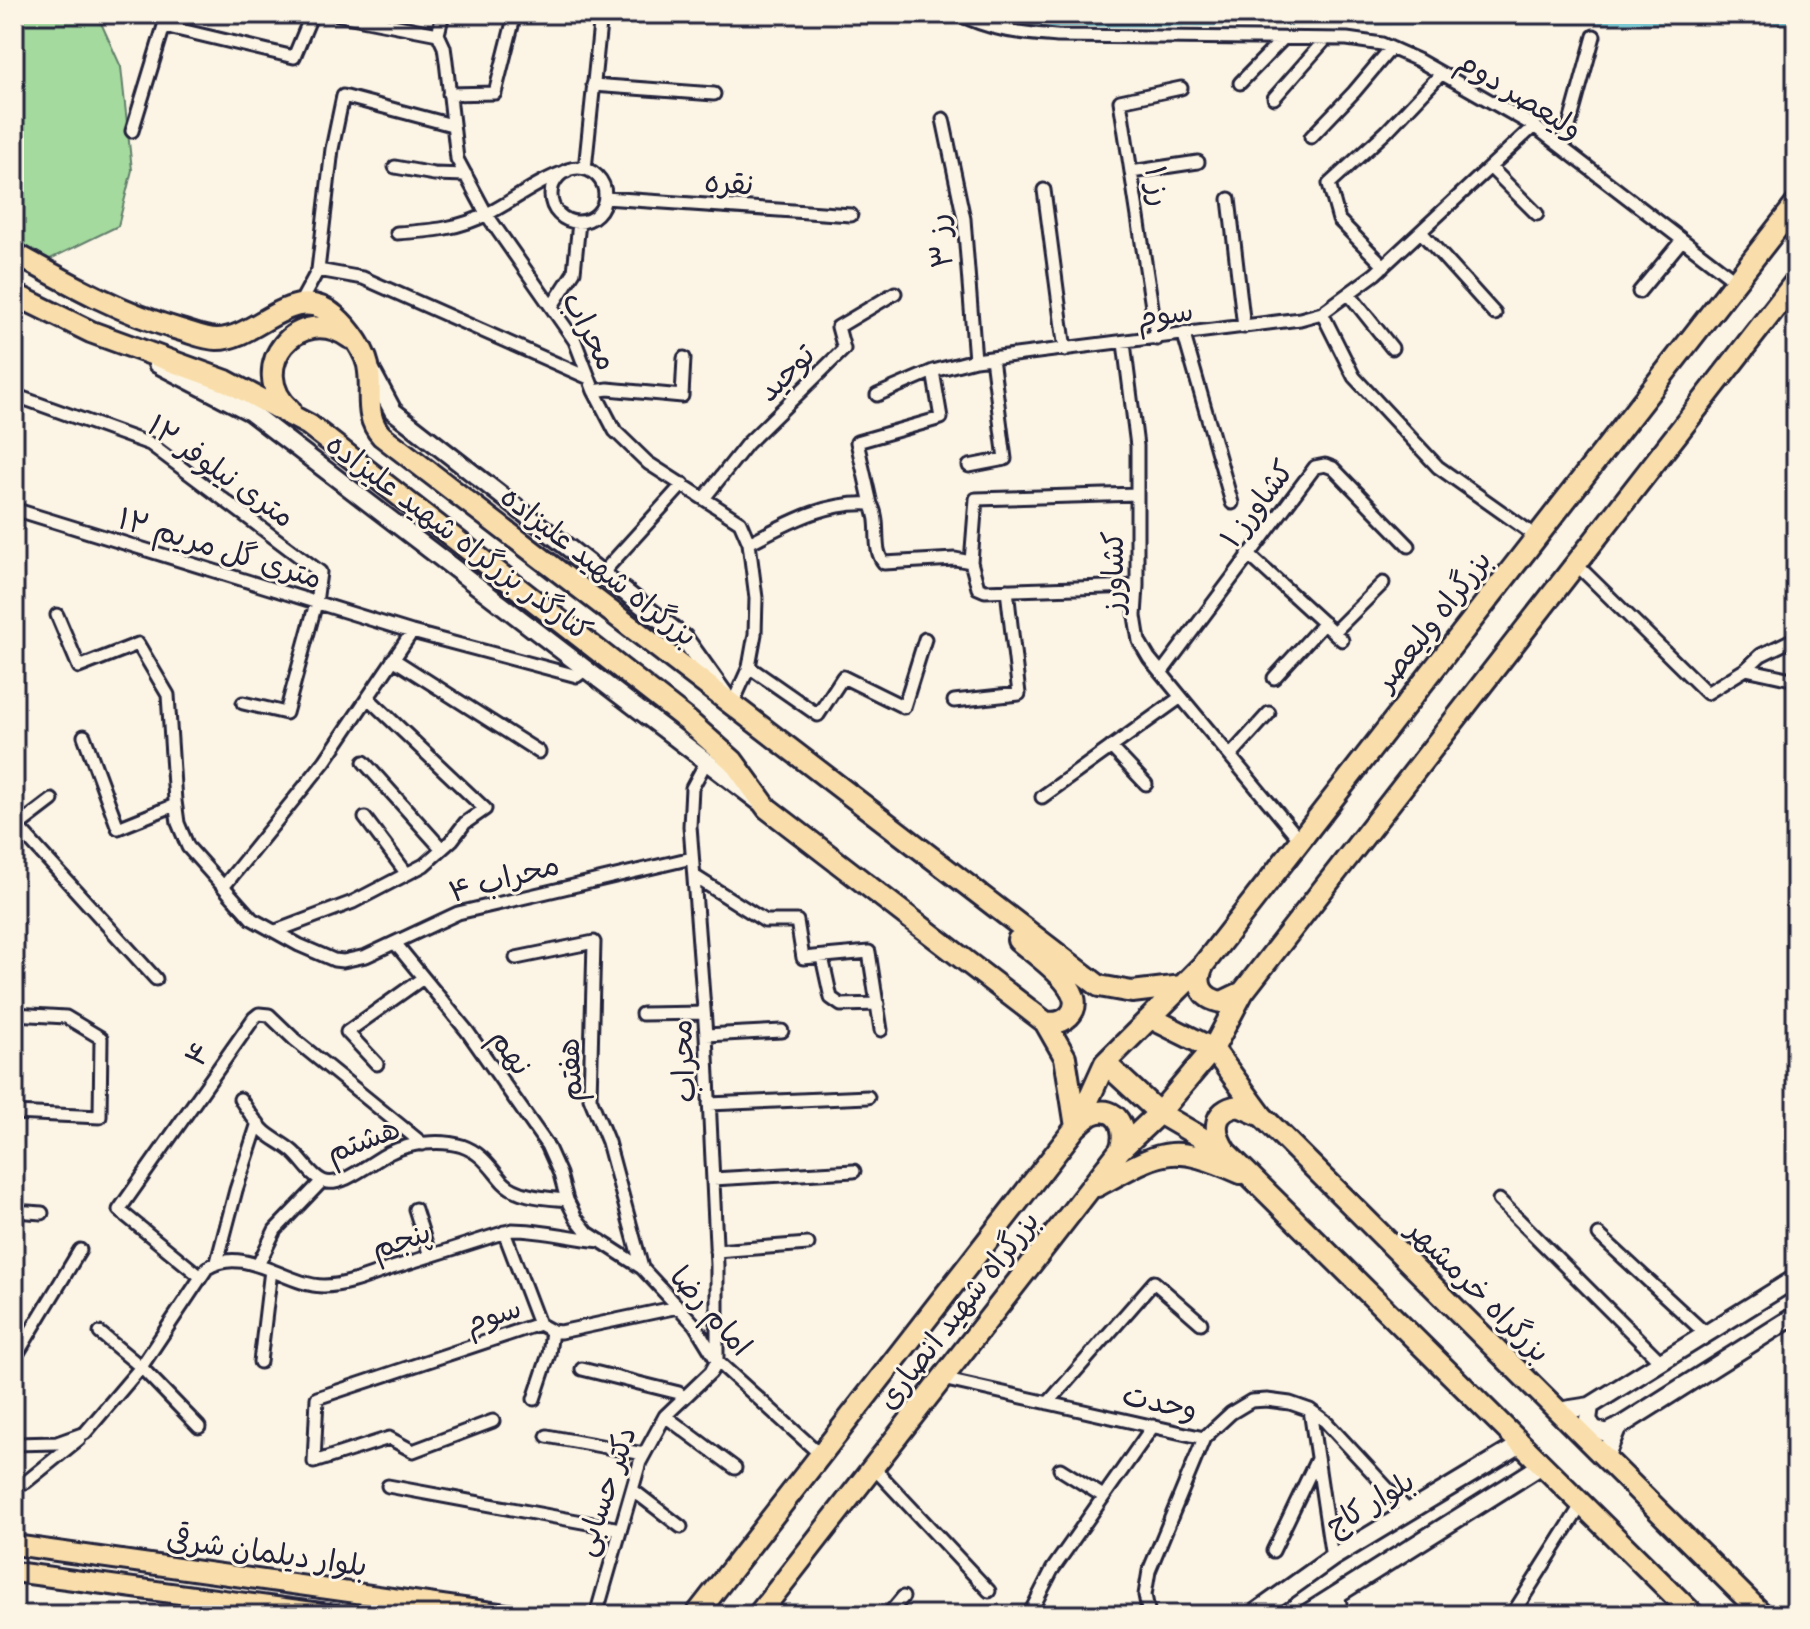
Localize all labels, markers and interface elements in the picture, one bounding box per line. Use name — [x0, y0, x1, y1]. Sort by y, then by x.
street label: ولیعصر دوم — [1448, 40, 1591, 152]
street label: نقره — [703, 160, 755, 204]
street label: رز ۱ — [1136, 163, 1182, 209]
street label: رز ۳ — [916, 212, 962, 270]
street label: محراب — [554, 284, 628, 377]
street label: سوم — [1134, 289, 1196, 341]
street label: توحید — [748, 334, 823, 410]
street label: ۱۲ متری نیلوفر — [139, 405, 303, 537]
street label: کنارگذر بزرگراه شهید علیزاده — [319, 425, 599, 649]
street label: کشاورز ۱ — [1210, 451, 1302, 555]
street label: بزرگراه شهید علیزاده — [493, 478, 705, 654]
street label: ۱۲ متری گل مریم — [112, 497, 327, 600]
street label: کشاورز — [1092, 531, 1132, 616]
street label: بزرگراه ولیعصر — [1363, 541, 1500, 700]
street label: محراب ۴ — [444, 843, 563, 911]
street label: محراب — [660, 1018, 704, 1104]
street label: نهم — [479, 1020, 542, 1085]
street label: ۴ — [174, 1033, 220, 1074]
street label: هفتم — [547, 1037, 594, 1103]
street label: هشتم — [320, 1107, 406, 1174]
street label: بزرگراه شهید انصاری — [867, 1202, 1048, 1417]
street label: بزرگراه خرمشهر — [1397, 1208, 1560, 1371]
street label: پنجم — [366, 1211, 437, 1270]
street label: امام رضا — [659, 1257, 762, 1366]
street label: سوم — [459, 1286, 527, 1346]
street label: وحدت — [1119, 1374, 1202, 1428]
street label: دکتر حسابی — [563, 1421, 645, 1561]
street label: بلوار کاج — [1318, 1460, 1422, 1545]
street label: بلوار دیلمان شرقی — [164, 1517, 370, 1585]

